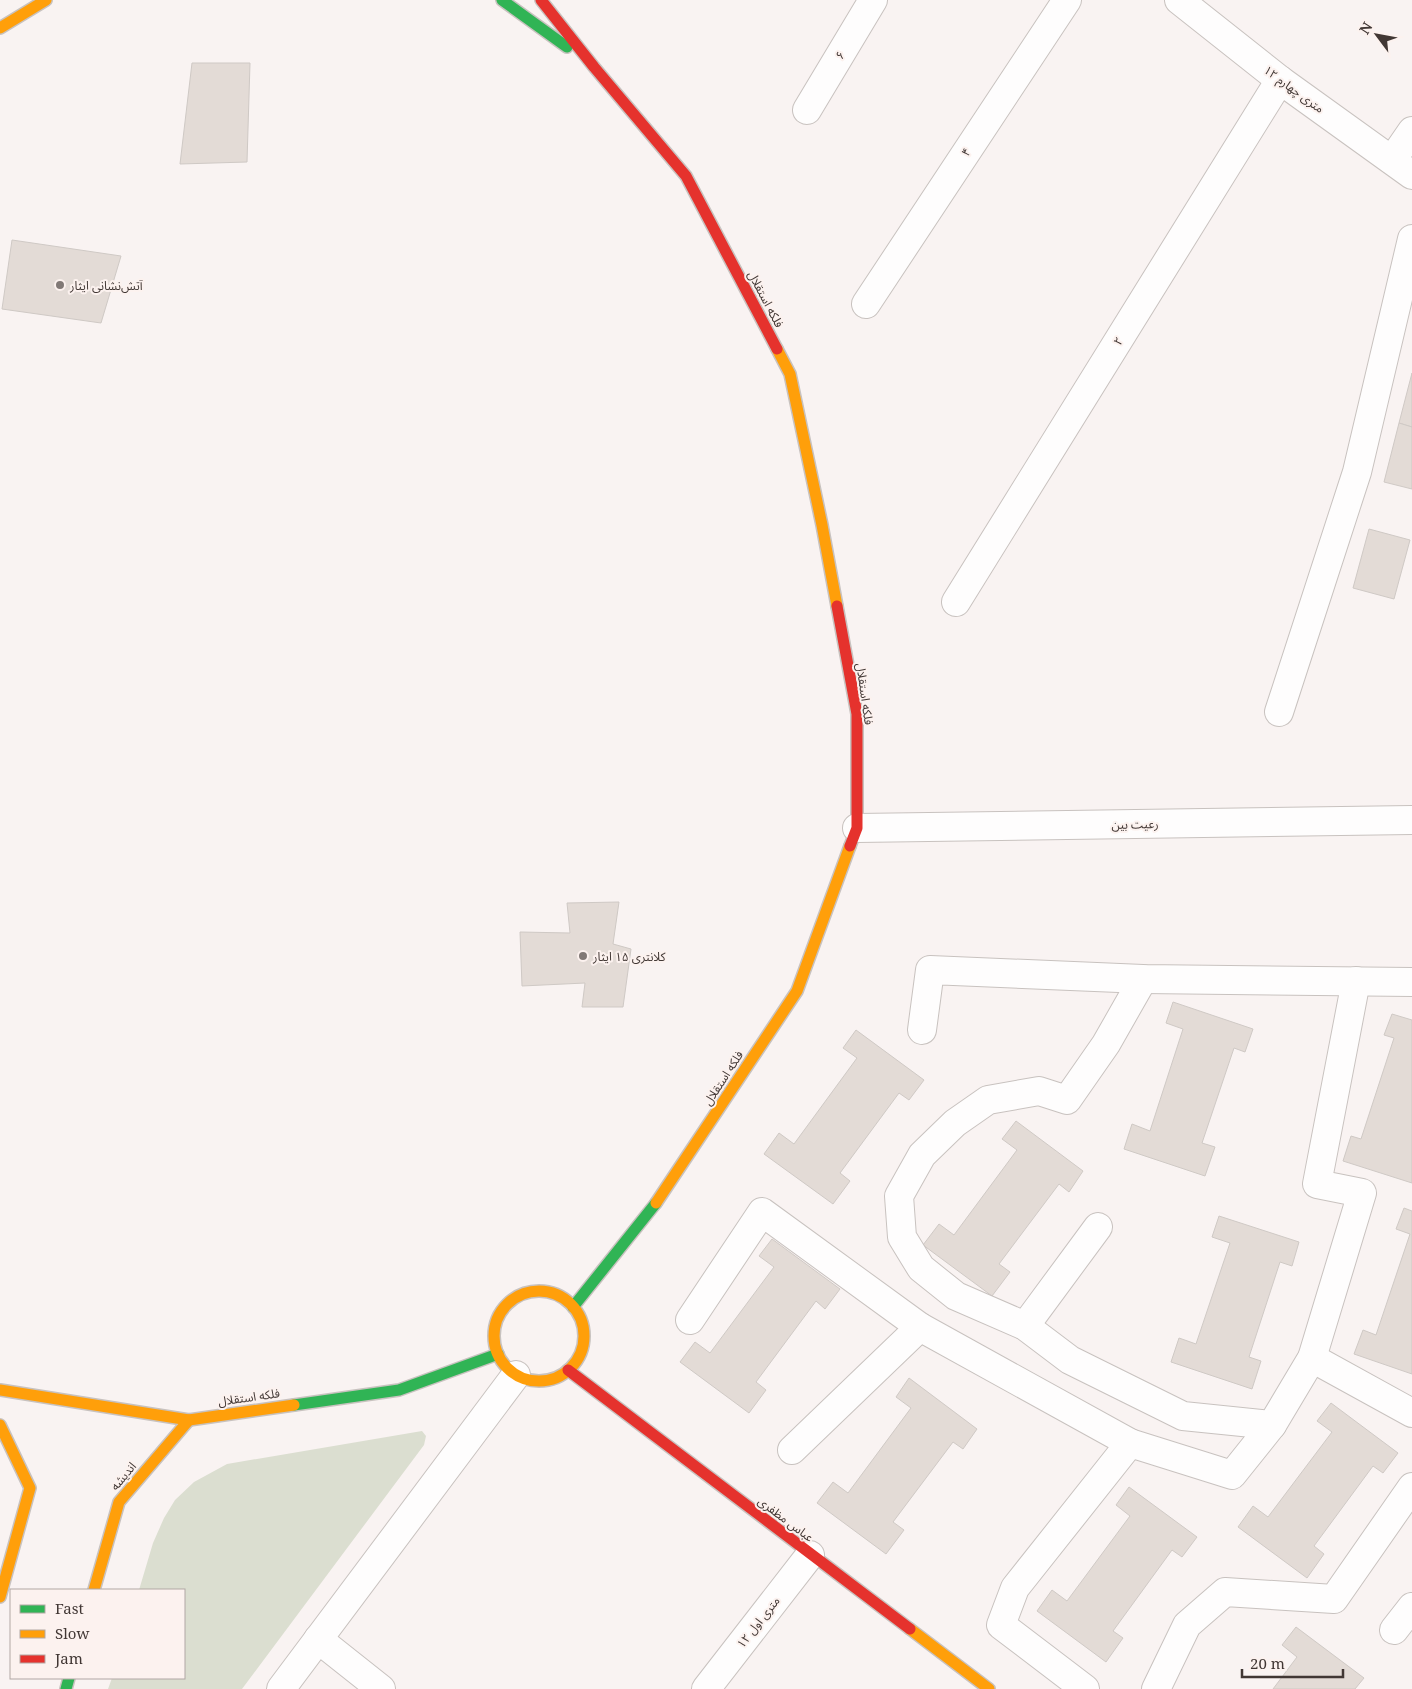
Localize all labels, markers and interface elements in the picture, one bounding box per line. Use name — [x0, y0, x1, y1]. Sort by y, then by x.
north arrow — [1352, 10, 1402, 60]
text: N — [1355, 18, 1377, 38]
street label: ۶ — [831, 48, 849, 62]
street label: ۱۲ متری چهارم — [1260, 61, 1328, 118]
street label: ۴ — [957, 144, 975, 160]
street label: فلکه استقلال — [744, 268, 788, 330]
place label: آتش‌نشانی ایثار — [69, 277, 143, 294]
marker: آتش‌نشانی ایثار — [54, 279, 66, 291]
street label: ۲ — [1109, 334, 1127, 348]
street label: فلکه استقلال — [852, 662, 878, 726]
street label: رعیت بین — [1111, 815, 1159, 833]
place label: کلانتری ۱۵ ایثار — [592, 948, 667, 965]
marker: کلانتری ۱۵ ایثار — [577, 950, 589, 962]
street label: فلکه استقلال — [699, 1047, 747, 1109]
street label: فلکه استقلال — [217, 1384, 281, 1410]
street label: اندیشه — [106, 1458, 140, 1494]
street label: عباس مظفری — [755, 1492, 817, 1546]
legend — [10, 1589, 185, 1679]
street label: ۱۲ متری اول — [732, 1593, 784, 1651]
text: Fast — [55, 1598, 84, 1618]
text: Slow — [55, 1623, 89, 1643]
scale bar — [1242, 1646, 1343, 1678]
text: Jam — [54, 1648, 83, 1668]
text: 20 m — [1250, 1653, 1285, 1673]

